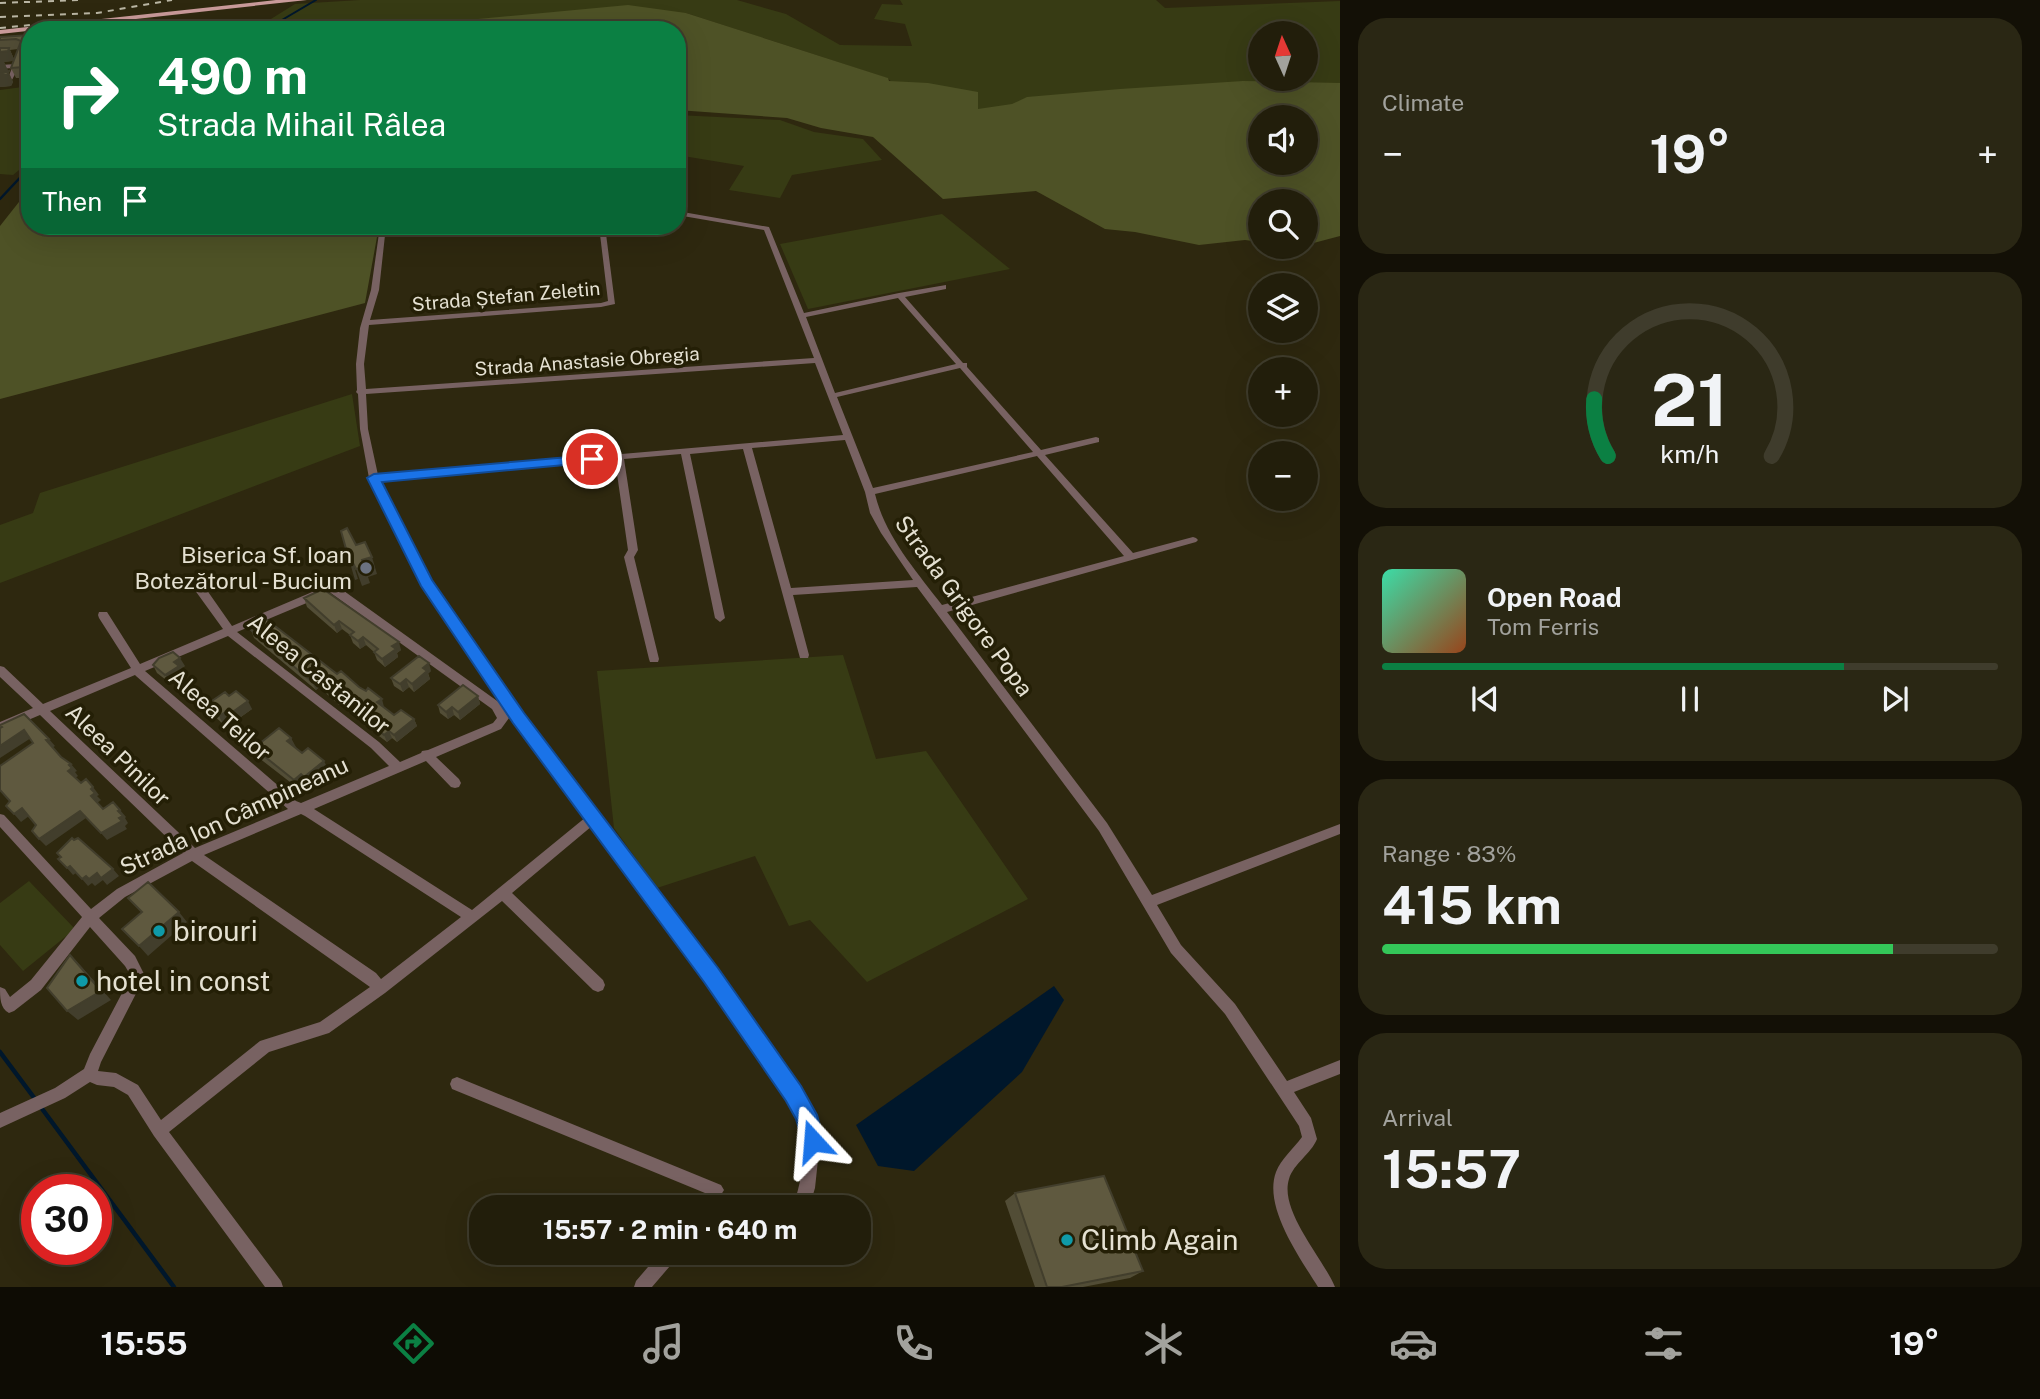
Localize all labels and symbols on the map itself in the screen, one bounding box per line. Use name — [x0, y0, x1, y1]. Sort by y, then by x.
north arrow — [1248, 21, 1318, 91]
street label: Strada Ștefan Zeletin — [411, 277, 601, 315]
street label: Strada Anastasie Obregia — [474, 342, 700, 380]
pin — [562, 429, 622, 489]
street label: Strada Grigore Popa — [890, 510, 1039, 701]
place label: Biserica Sf. Ioan Botezătorul - Bucium — [134, 541, 352, 594]
marker: Biserica Sf. Ioan Botezătorul - Bucium — [358, 560, 374, 576]
street label: Aleea Castanilor — [243, 608, 396, 739]
street label: Aleea Teilor — [164, 663, 277, 766]
street label: Aleea Pinilor — [60, 698, 176, 811]
street label: Strada Ion Câmpineanu — [115, 751, 352, 880]
place label: birouri — [173, 914, 258, 947]
marker: birouri — [151, 923, 167, 939]
place label: hotel in const — [96, 964, 270, 997]
marker: hotel in const — [74, 973, 90, 989]
position arrow — [776, 1104, 850, 1178]
speed limit sign: 30 — [21, 1174, 112, 1265]
place label: Climb Again — [1081, 1223, 1238, 1256]
marker: Climb Again — [1059, 1232, 1075, 1248]

